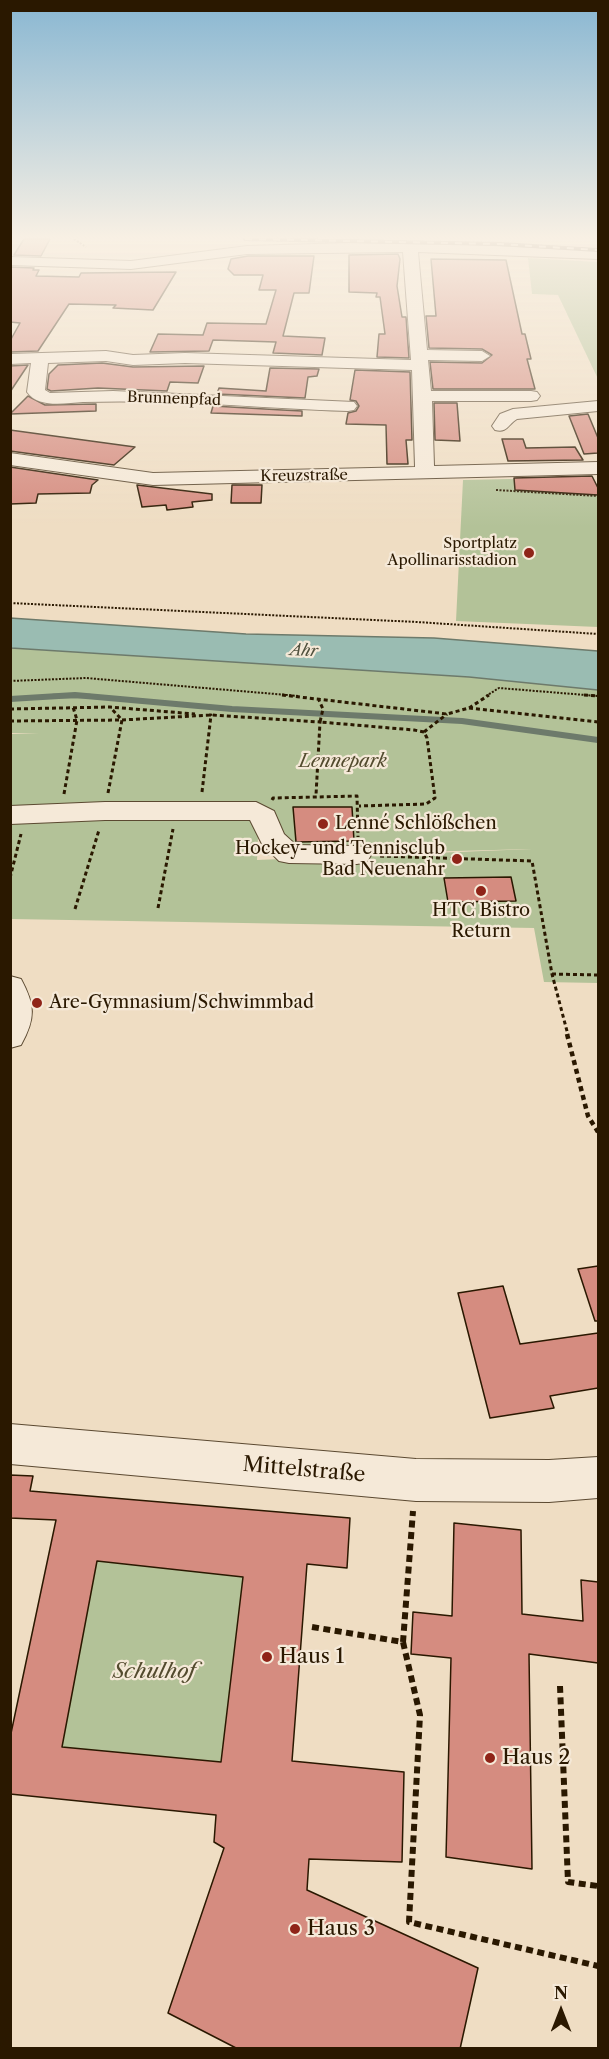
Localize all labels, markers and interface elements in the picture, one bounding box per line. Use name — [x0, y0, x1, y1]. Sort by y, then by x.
street label: Brunnenpfad — [127, 388, 221, 410]
street label: Kreuzstraße — [260, 466, 348, 486]
place label: Sportplatz Apollinarisstadion — [387, 535, 517, 570]
marker: Sportplatz Apollinarisstadion — [522, 546, 536, 560]
water label: Ahr — [290, 641, 318, 661]
park label: Lennepark — [299, 751, 387, 773]
place label: Lenné Schlößchen — [335, 813, 497, 835]
marker: Lenné Schlößchen — [316, 817, 330, 831]
place label: Hockey- und Tennisclub Bad Neuenahr — [235, 838, 445, 880]
marker: Hockey- und Tennisclub Bad Neuenahr — [450, 852, 464, 866]
marker: HTC Bistro Return — [474, 884, 488, 898]
place label: HTC Bistro Return — [432, 900, 530, 942]
place label: Are-Gymnasium/Schwimmbad — [49, 992, 314, 1014]
marker: Are-Gymnasium/Schwimmbad — [30, 996, 44, 1010]
street label: Mittelstraße — [242, 1452, 366, 1488]
place label: Haus 1 — [279, 1644, 344, 1670]
marker: Haus 1 — [260, 1650, 274, 1664]
park label: Schulhof — [113, 1659, 195, 1685]
place label: Haus 2 — [502, 1745, 571, 1771]
marker: Haus 2 — [483, 1751, 497, 1765]
place label: Haus 3 — [307, 1916, 375, 1942]
marker: Haus 3 — [288, 1922, 302, 1936]
north arrow — [531, 1981, 591, 2041]
text: N — [554, 1983, 568, 2003]

